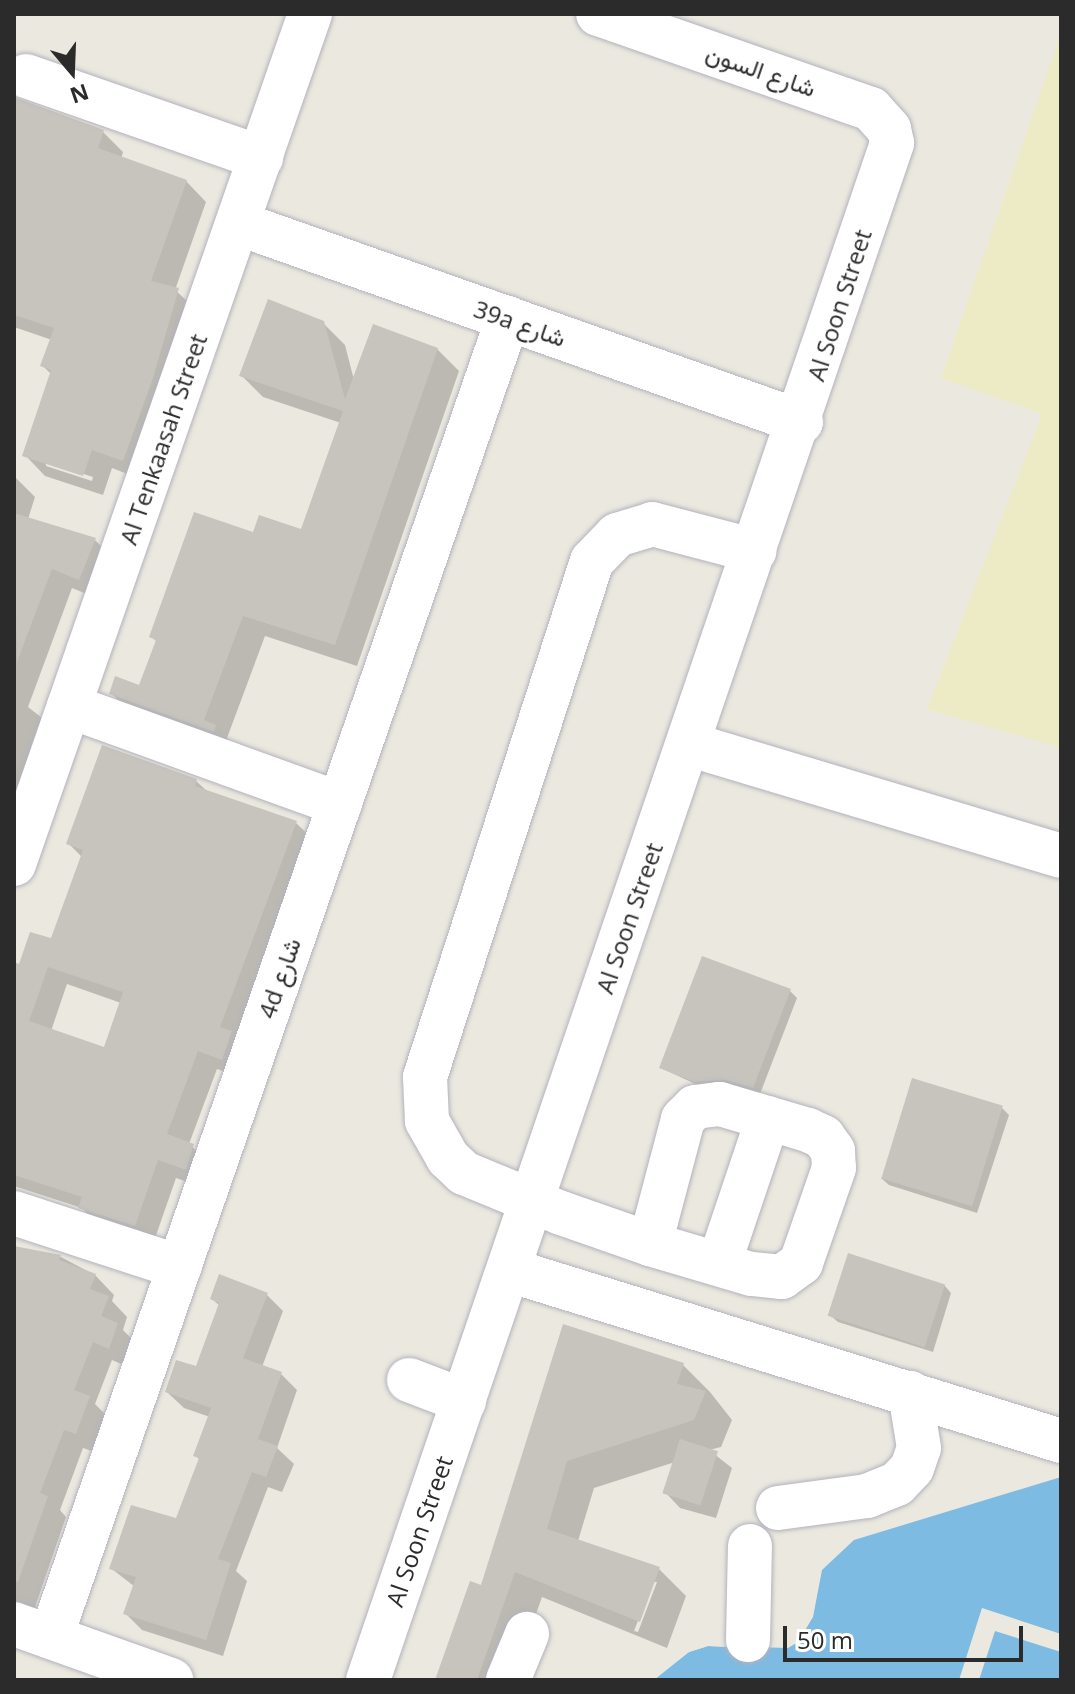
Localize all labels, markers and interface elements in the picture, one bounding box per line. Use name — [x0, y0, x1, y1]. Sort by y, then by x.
north arrow — [32, 32, 112, 112]
street label: شارع السون — [702, 38, 820, 102]
text: N — [66, 78, 93, 112]
street label: Al Soon Street — [801, 226, 877, 384]
street label: 39a شارع — [470, 294, 570, 352]
street label: Al Tenkaasah Street — [113, 330, 213, 548]
street label: Al Soon Street — [590, 839, 668, 997]
street label: 4d شارع — [252, 934, 306, 1022]
street label: Al Soon Street — [380, 1452, 458, 1610]
scale bar — [787, 1610, 1027, 1660]
text: 50 m — [797, 1623, 853, 1656]

